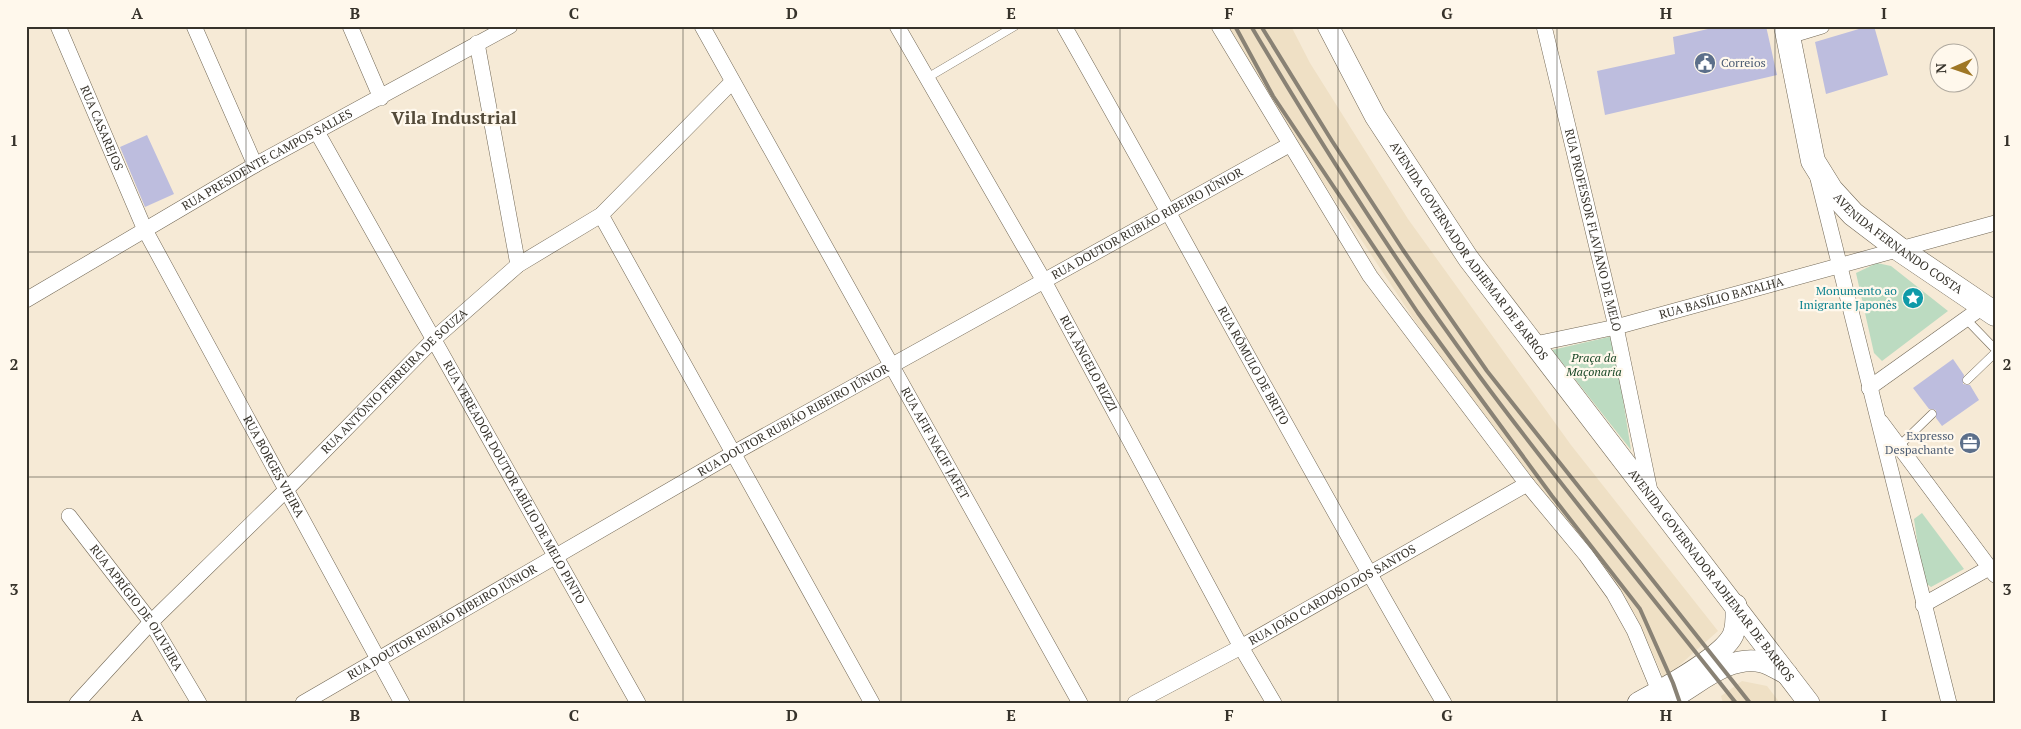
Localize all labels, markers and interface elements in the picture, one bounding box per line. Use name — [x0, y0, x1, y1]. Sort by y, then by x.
text: A — [131, 2, 143, 24]
text: B — [350, 2, 360, 24]
text: C — [569, 2, 579, 24]
text: D — [786, 2, 798, 24]
text: E — [1006, 2, 1016, 24]
text: F — [1224, 2, 1234, 24]
text: G — [1441, 2, 1453, 24]
text: H — [1660, 2, 1672, 24]
text: I — [1881, 2, 1887, 24]
north arrow — [1928, 42, 1978, 92]
public building icon: Correios — [1693, 51, 1717, 75]
place label: Correios — [1721, 55, 1766, 70]
text: N — [1931, 62, 1950, 74]
street label: RUA CASAREJOS — [77, 83, 127, 173]
street label: RUA PRESIDENTE CAMPOS SALLES — [179, 105, 355, 213]
district label: Vila Industrial — [391, 105, 517, 129]
street label: RUA PROFESSOR FLAVIANO DE MELO — [1562, 127, 1625, 333]
text: 1 — [9, 129, 19, 151]
text: 1 — [2002, 129, 2012, 151]
street label: AVENIDA GOVERNADOR ADHEMAR DE BARROS — [1387, 139, 1551, 363]
street label: RUA DOUTOR RUBIÃO RIBEIRO JÚNIOR — [1049, 164, 1246, 282]
street label: AVENIDA FERNANDO COSTA — [1830, 190, 1966, 297]
street label: RUA BASÍLIO BATALHA — [1657, 273, 1786, 322]
place label: Monumento ao Imigrante Japonês — [1799, 283, 1897, 312]
place icon: Monumento ao Imigrante Japonês — [1901, 286, 1925, 310]
street label: RUA RÔMULO DE BRITO — [1215, 304, 1293, 428]
street label: RUA ANTÔNIO FERREIRA DE SOUZA — [318, 305, 471, 457]
street label: RUA ÂNGELO RIZZI — [1057, 312, 1121, 414]
park label: Praça da Maçonaria — [1565, 350, 1622, 380]
text: 2 — [9, 353, 19, 375]
text: 2 — [2002, 353, 2012, 375]
street label: RUA VEREADOR DOUTOR ABÍLIO DE MELO PINTO — [440, 358, 589, 607]
street label: RUA DOUTOR RUBIÃO RIBEIRO JÚNIOR — [695, 360, 892, 479]
street label: RUA AFIF NACIF JAFET — [898, 385, 973, 502]
street label: RUA BORGES VIEIRA — [240, 413, 308, 521]
place label: Expresso Despachante — [1885, 428, 1954, 457]
office icon: Expresso Despachante — [1958, 431, 1982, 455]
street label: AVENIDA GOVERNADOR ADHEMAR DE BARROS — [1625, 466, 1798, 684]
street label: RUA APRÍGIO DE OLIVEIRA — [87, 541, 187, 674]
street label: RUA JOÃO CARDOSO DOS SANTOS — [1246, 541, 1418, 648]
street label: RUA DOUTOR RUBIÃO RIBEIRO JÚNIOR — [344, 561, 540, 683]
text: 3 — [9, 578, 19, 600]
text: 3 — [2002, 578, 2012, 600]
text: A — [131, 704, 143, 726]
text: B — [350, 704, 360, 726]
text: C — [569, 704, 579, 726]
text: D — [786, 704, 798, 726]
text: E — [1006, 704, 1016, 726]
text: F — [1224, 704, 1234, 726]
text: G — [1441, 704, 1453, 726]
text: H — [1660, 704, 1672, 726]
text: I — [1881, 704, 1887, 726]

